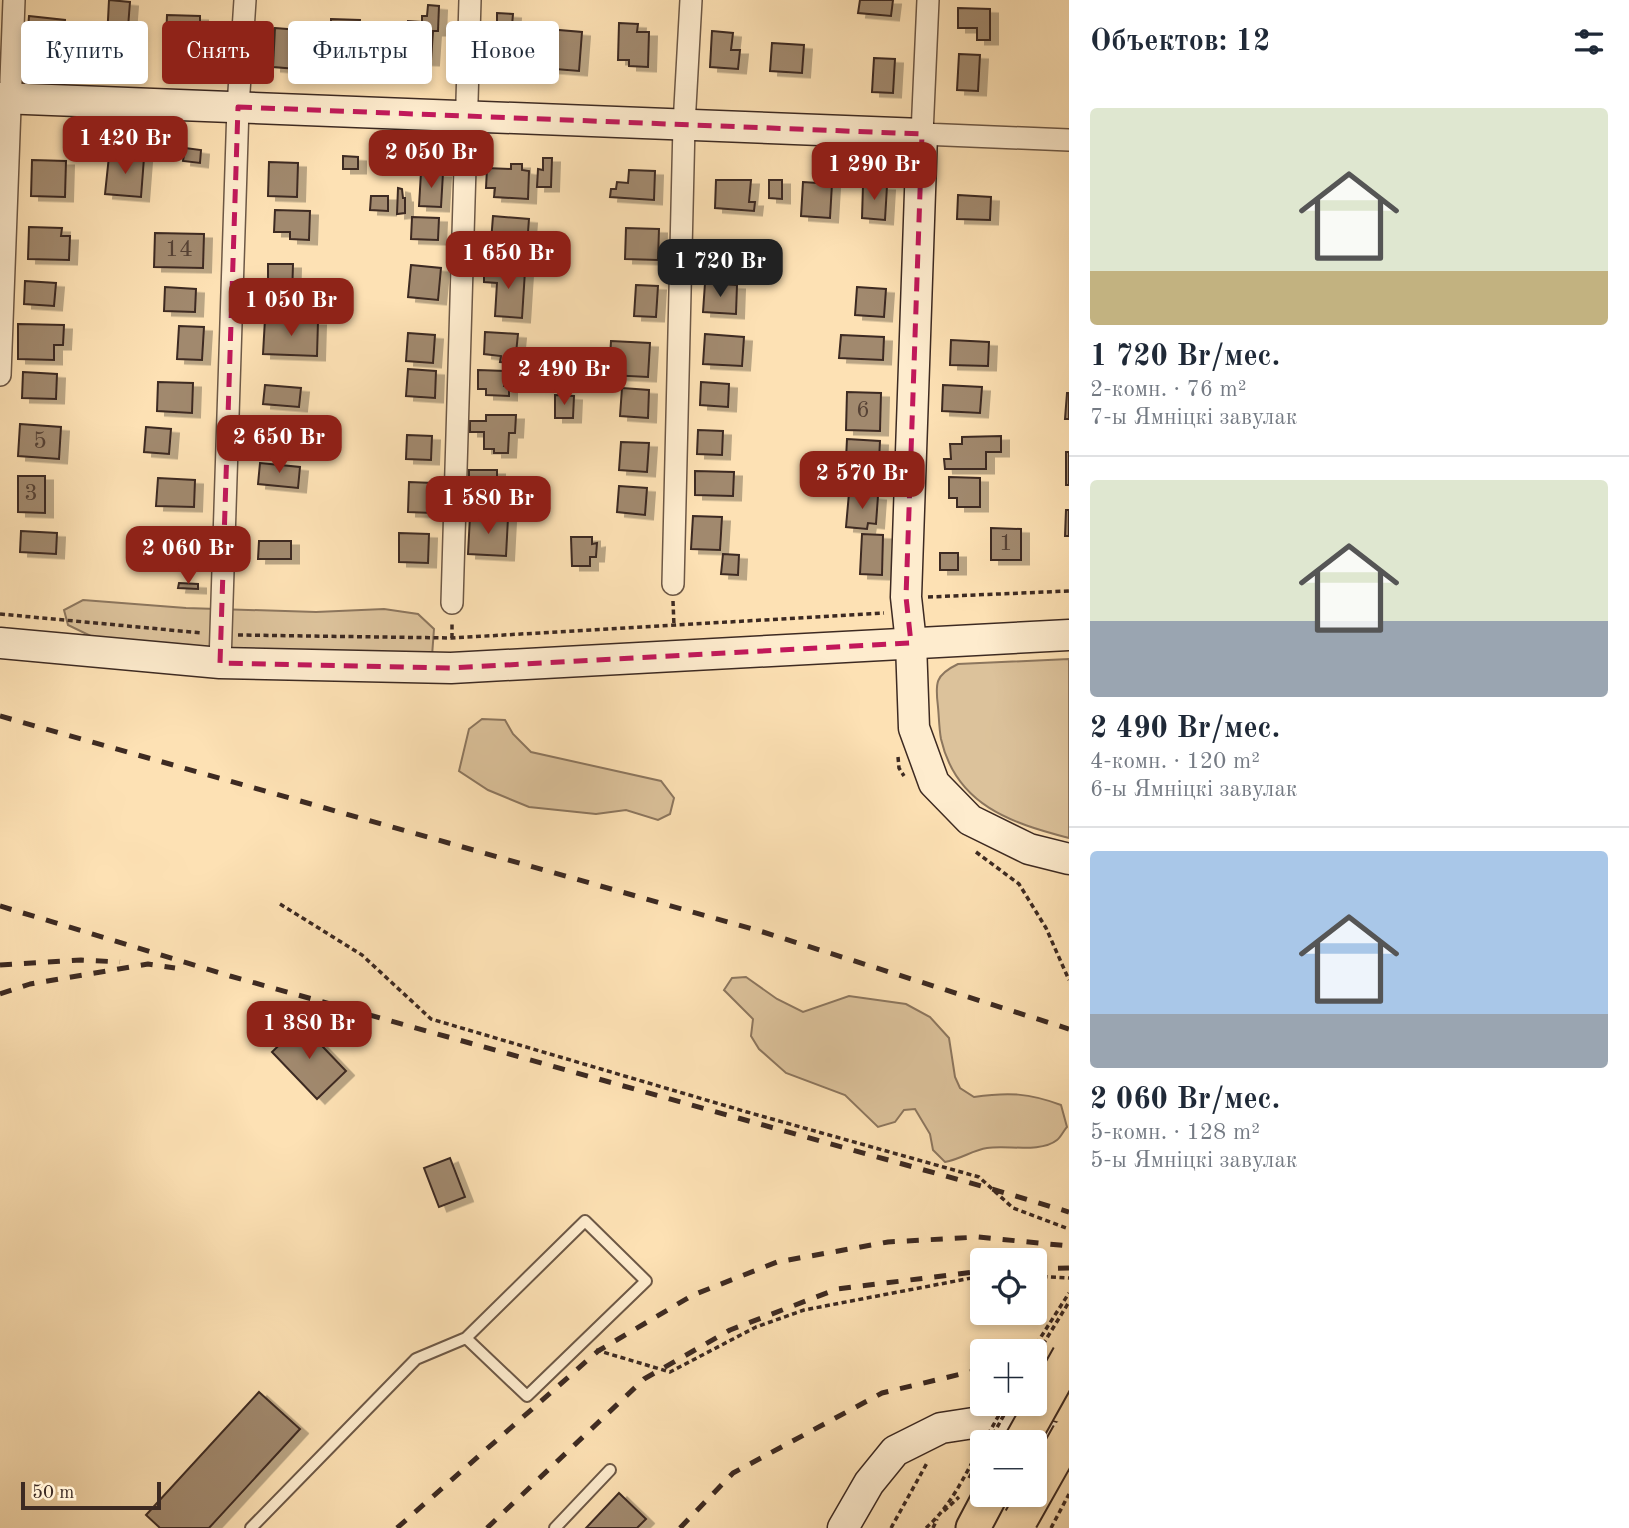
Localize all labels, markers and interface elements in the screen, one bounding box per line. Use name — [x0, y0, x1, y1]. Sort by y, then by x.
chip: Купить — [21, 21, 148, 84]
chip: Снять — [162, 21, 274, 84]
chip: Фильтры — [288, 21, 432, 84]
chip: Новое — [446, 21, 559, 84]
icon: filters — [1570, 23, 1608, 61]
text: Объектов: 12 — [1090, 27, 1270, 57]
pin: 1 420 Br — [53, 116, 197, 176]
text: 1 420 Br — [79, 127, 171, 150]
pin: 2 050 Br — [359, 130, 503, 190]
text: 2 050 Br — [385, 141, 477, 164]
pin: 1 290 Br — [802, 142, 946, 202]
text: 1 290 Br — [828, 153, 920, 176]
icon: home — [1286, 153, 1412, 279]
pin: 1 650 Br — [436, 232, 580, 291]
house number: 14 — [165, 238, 193, 262]
pin: 1 720 Br — [648, 240, 792, 299]
text: 1 650 Br — [462, 242, 554, 265]
text: 1 720 Br — [674, 250, 766, 273]
pin: 1 050 Br — [219, 278, 363, 338]
text: 1 050 Br — [245, 289, 337, 312]
text: 1 720 Br/мес. — [1090, 342, 1280, 372]
pin: 2 490 Br — [492, 348, 636, 407]
text: 2 490 Br — [518, 358, 610, 381]
text: 2-комн. · 76 m² — [1090, 378, 1247, 401]
house number: 6 — [856, 399, 870, 423]
text: 7-ы Ямніцкі завулак — [1090, 406, 1297, 429]
pin: 2 650 Br — [207, 416, 351, 475]
text: 2 650 Br — [233, 426, 325, 449]
house number: 5 — [33, 430, 47, 454]
pin: 2 570 Br — [790, 452, 934, 511]
text: 2 570 Br — [816, 462, 908, 485]
pin: 1 580 Br — [416, 476, 560, 536]
house number: 3 — [24, 482, 38, 506]
text: 1 580 Br — [442, 487, 534, 510]
icon: home — [1286, 525, 1412, 651]
pin: 2 060 Br — [116, 526, 260, 586]
house number: 1 — [999, 532, 1013, 556]
text: 2 060 Br — [142, 537, 234, 560]
text: 2 490 Br/мес. — [1090, 714, 1280, 744]
text: 4-комн. · 120 m² — [1090, 750, 1260, 773]
text: 6-ы Ямніцкі завулак — [1090, 778, 1297, 801]
icon: home — [1286, 896, 1412, 1022]
pin: 1 380 Br — [237, 1002, 381, 1061]
text: 1 380 Br — [263, 1012, 355, 1035]
text: 2 060 Br/мес. — [1090, 1085, 1280, 1115]
text: 5-комн. · 128 m² — [1090, 1121, 1260, 1144]
text: 5-ы Ямніцкі завулак — [1090, 1149, 1297, 1172]
map controls — [970, 1248, 1047, 1507]
button: locate — [970, 1248, 1047, 1325]
button: + — [970, 1339, 1047, 1416]
button: − — [970, 1430, 1047, 1507]
scale bar — [21, 1479, 161, 1511]
text: 50 m — [32, 1484, 74, 1503]

